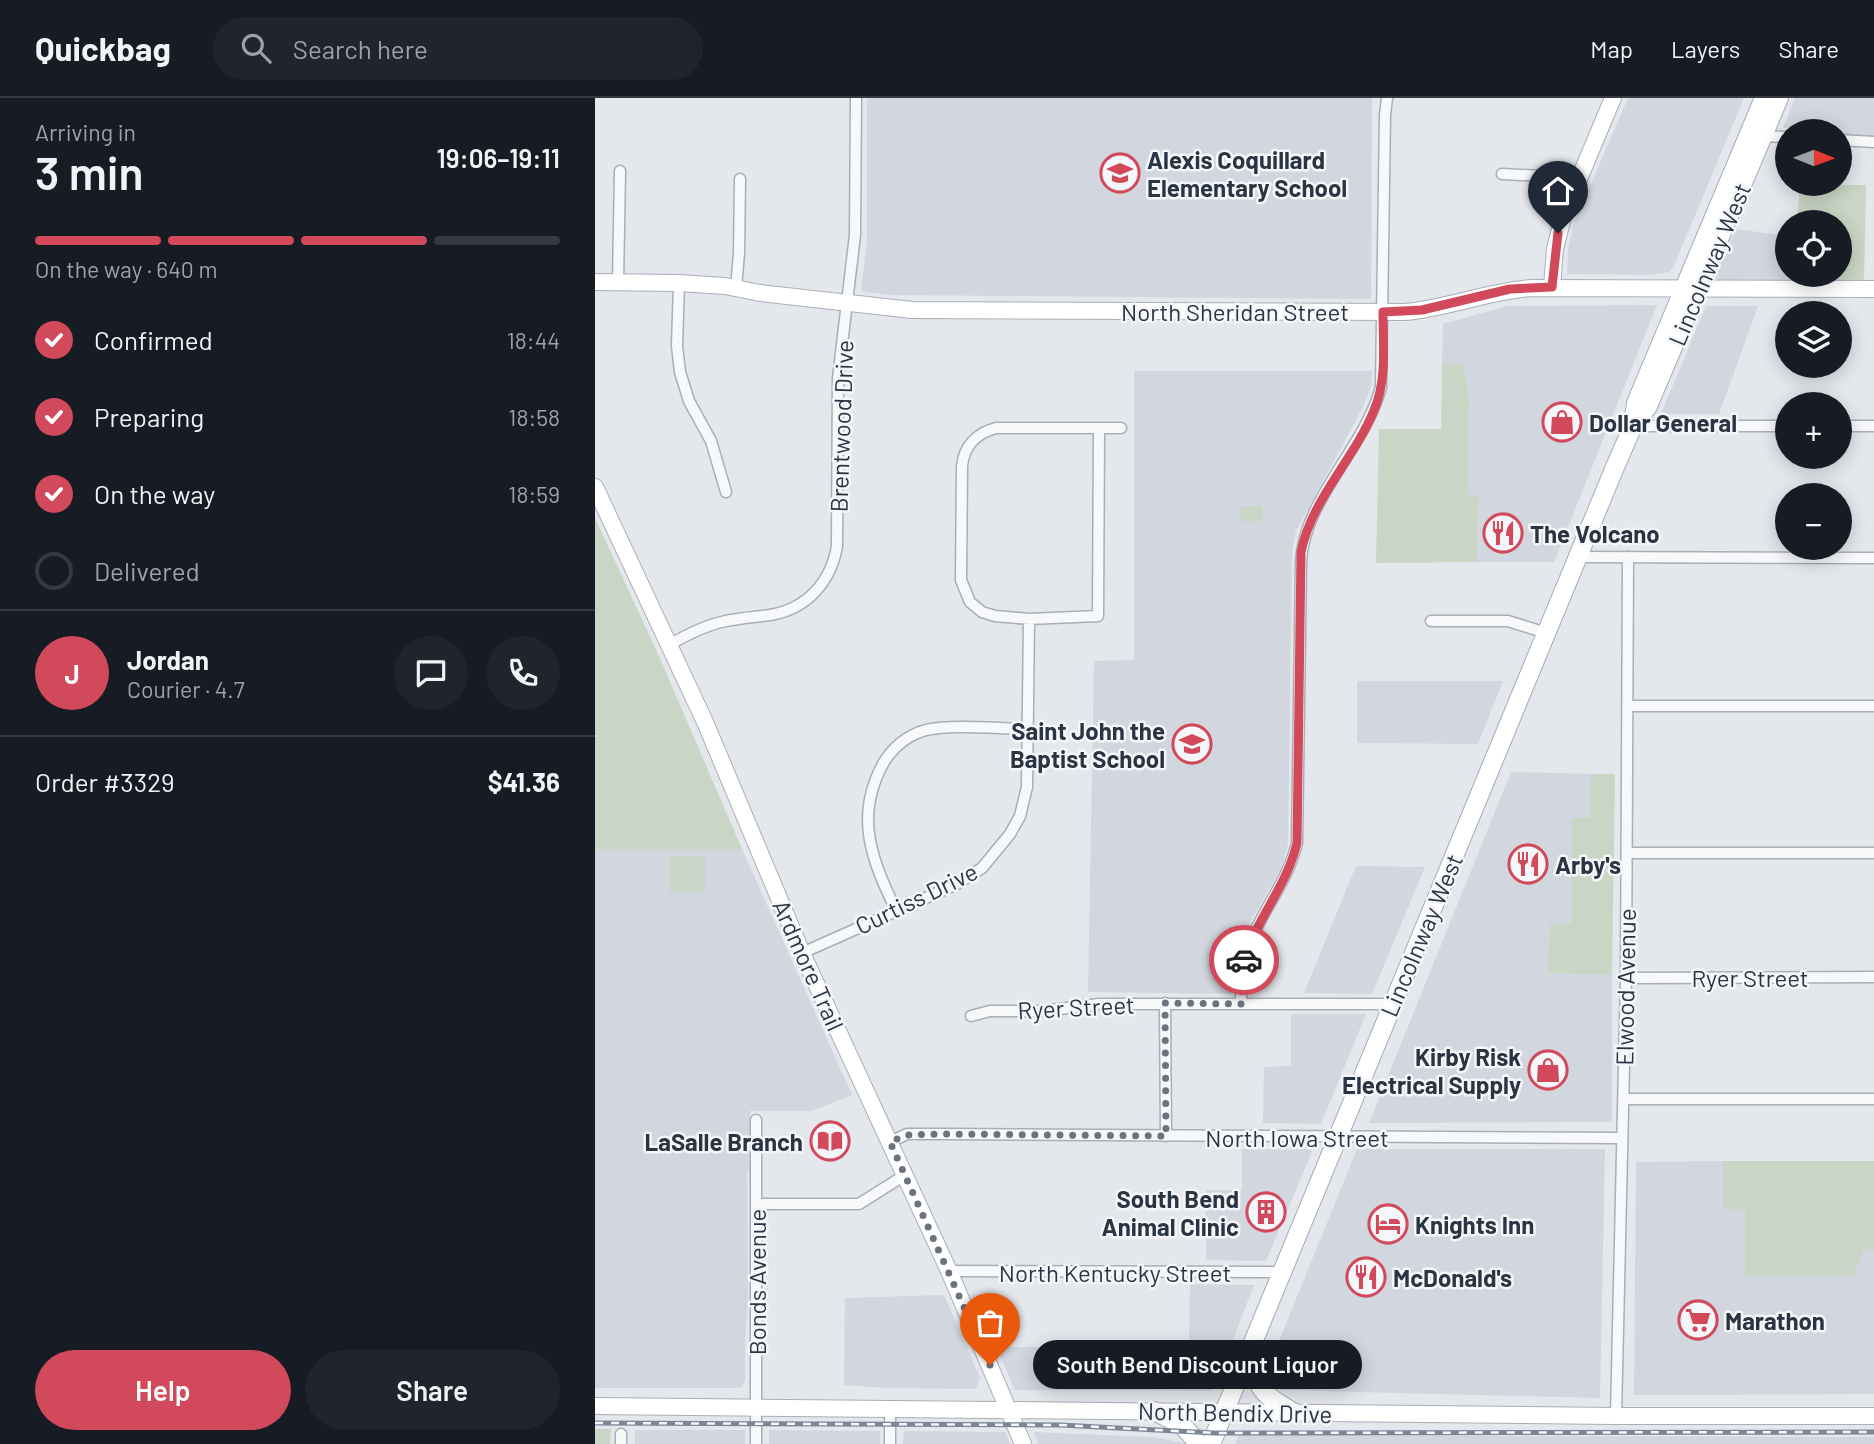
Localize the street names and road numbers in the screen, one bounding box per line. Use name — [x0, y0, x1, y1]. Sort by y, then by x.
street label: Lincolnway West — [1662, 178, 1756, 350]
street label: North Sheridan Street — [1121, 297, 1349, 326]
street label: Brentwood Drive — [823, 339, 859, 513]
street label: Lincolnway West — [1374, 849, 1468, 1021]
street label: Curtiss Drive — [850, 856, 982, 940]
street label: Ardmore Trail — [767, 895, 851, 1035]
street label: Elwood Avenue — [1609, 908, 1641, 1066]
street label: Ryer Street — [1691, 963, 1809, 992]
street label: Ryer Street — [1017, 989, 1135, 1025]
street label: North Iowa Street — [1205, 1123, 1389, 1152]
street label: Bonds Avenue — [742, 1209, 771, 1355]
street label: North Kentucky Street — [999, 1258, 1231, 1287]
street label: North Bendix Drive — [1138, 1396, 1332, 1428]

